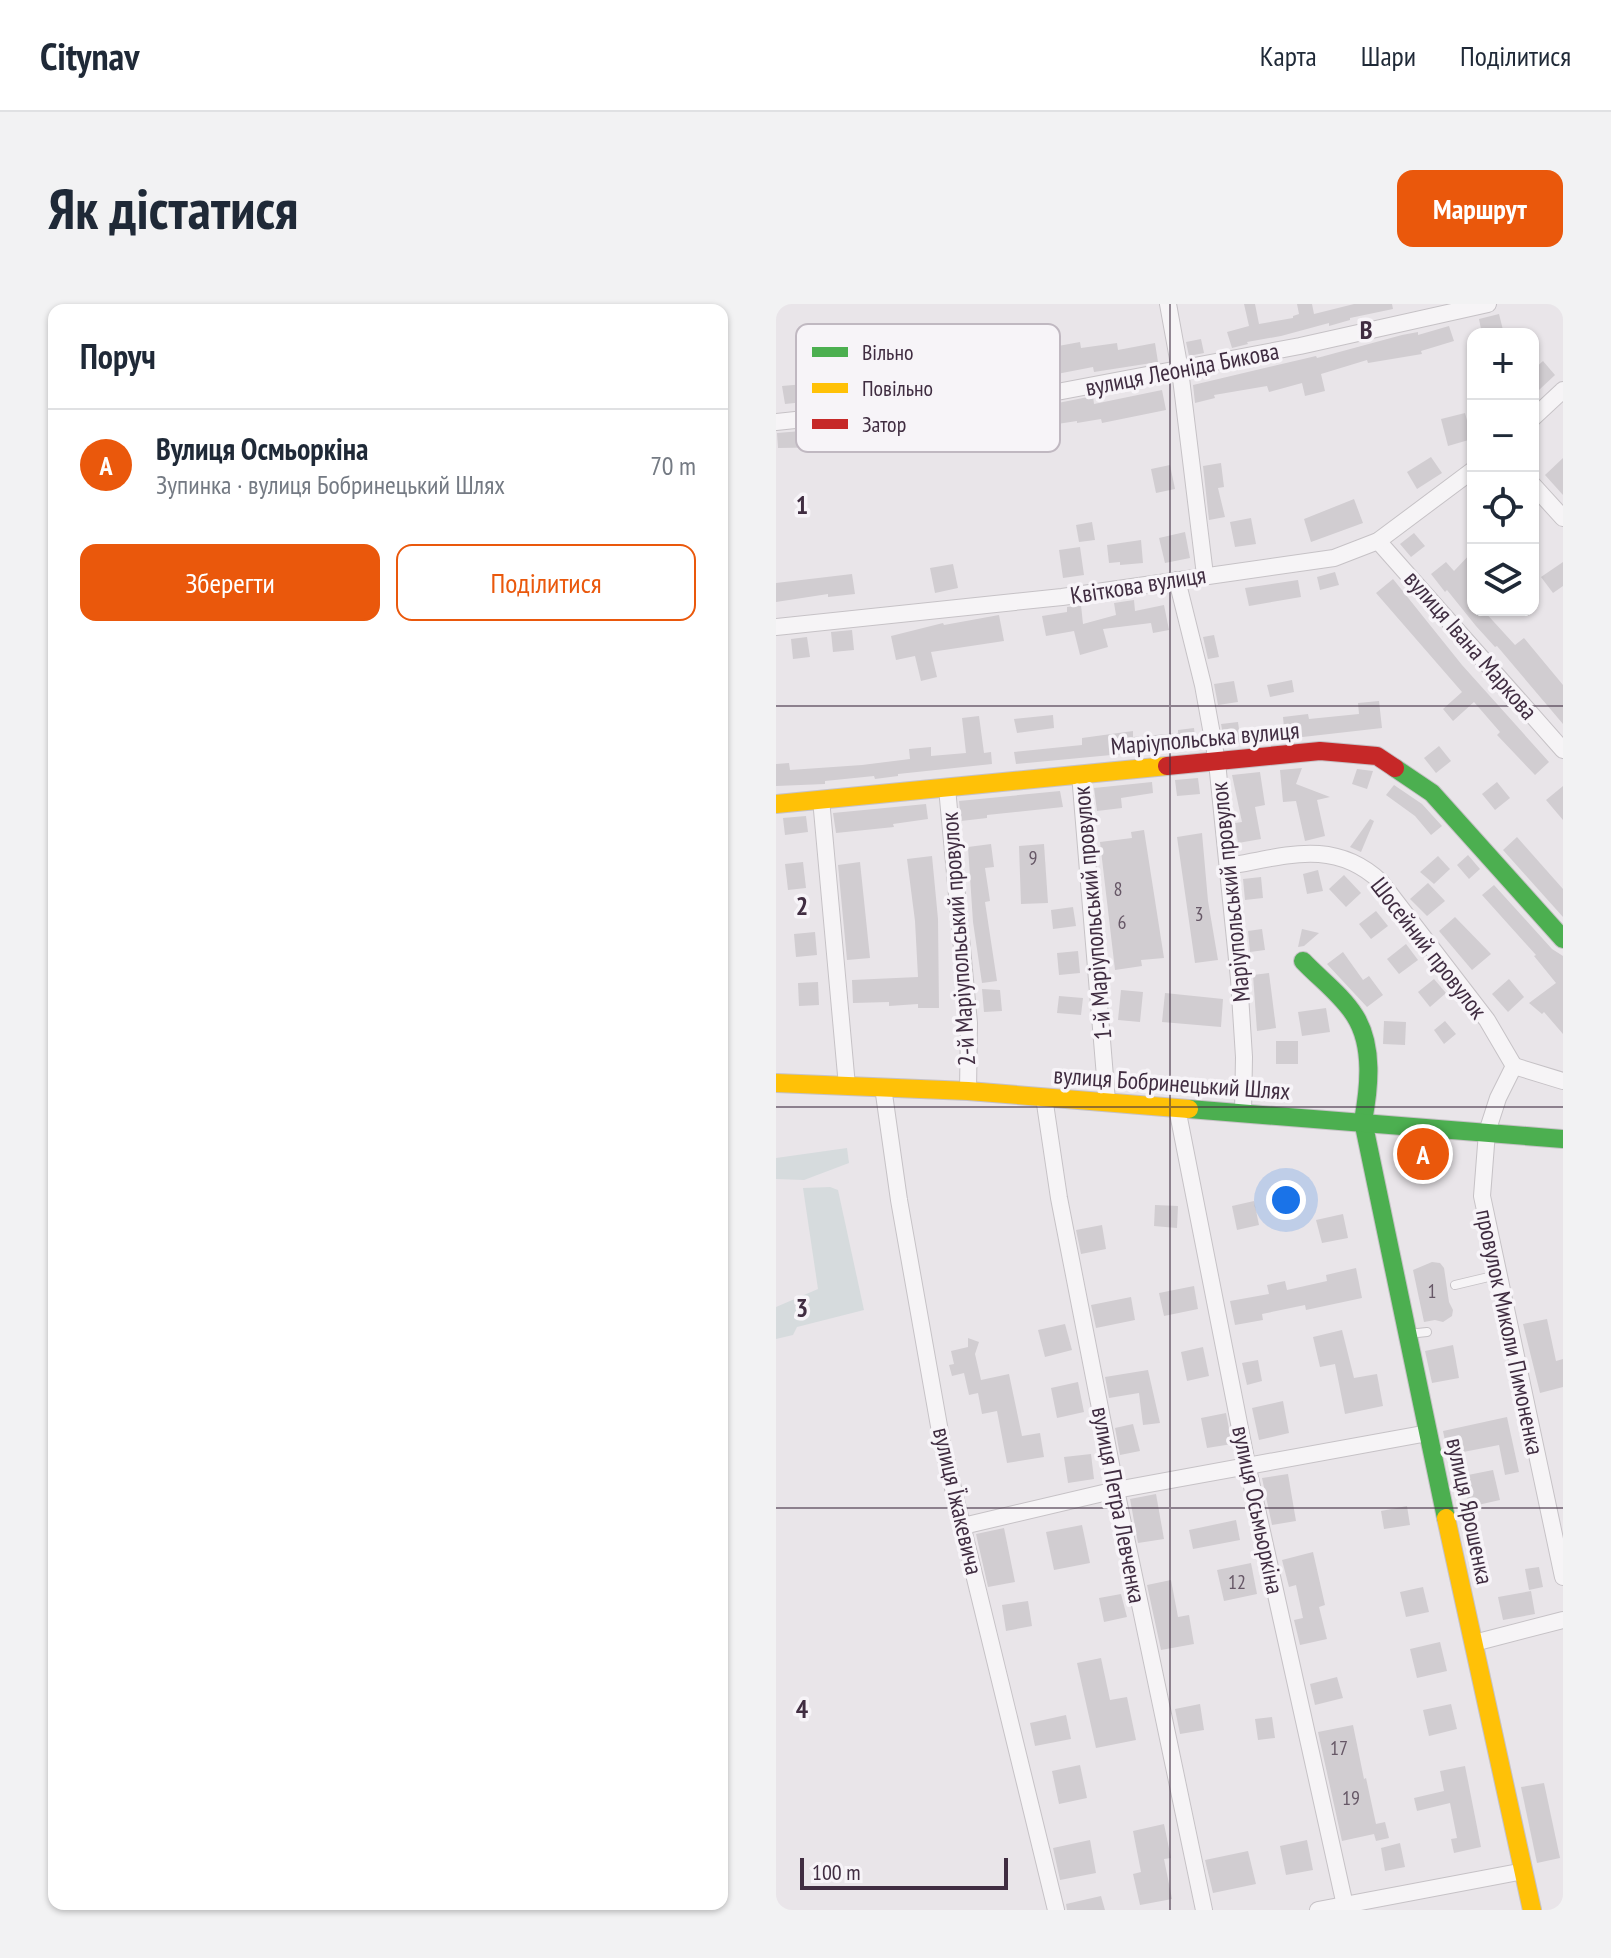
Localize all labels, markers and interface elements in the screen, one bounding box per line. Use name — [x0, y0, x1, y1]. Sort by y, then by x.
text: Citynav — [40, 31, 139, 80]
text: Карта — [1260, 37, 1317, 74]
text: Шари — [1361, 37, 1416, 74]
text: Поділитися — [1460, 37, 1571, 74]
button: Маршрут — [1397, 170, 1563, 247]
text: Як дістатися — [48, 172, 298, 244]
text: B — [1360, 313, 1373, 346]
legend — [796, 324, 1060, 452]
map controls — [1467, 328, 1539, 616]
button: + — [1467, 328, 1539, 400]
text: Поруч — [80, 334, 156, 378]
street label: вулиця Леоніда Бикова — [1083, 335, 1281, 403]
text: Вільно — [862, 338, 913, 366]
text: Повільно — [862, 374, 933, 402]
button: − — [1467, 400, 1539, 472]
text: Затор — [862, 410, 906, 438]
text: Вулиця Осмьоркіна — [156, 429, 368, 468]
text: A — [99, 449, 113, 482]
text: 70 m — [650, 449, 696, 482]
text: Зупинка · вулиця Бобринецький Шлях — [156, 468, 505, 501]
button: locate — [1467, 472, 1539, 544]
text: 1 — [796, 488, 808, 521]
button: Зберегти — [80, 544, 380, 621]
button: Поділитися — [396, 544, 696, 621]
button: layers — [1467, 544, 1539, 616]
street label: Квіткова вулиця — [1068, 559, 1208, 611]
street label: вулиця Івана Маркова — [1398, 564, 1544, 726]
street label: Маріупольська вулиця — [1109, 714, 1301, 762]
street label: Маріупольський провулок — [1203, 780, 1257, 1003]
street label: 1-й Маріупольський провулок — [1065, 784, 1119, 1041]
street label: 2-й Маріупольський провулок — [934, 810, 982, 1067]
house number: 9 — [1029, 845, 1038, 871]
street label: Шосейний провулок — [1364, 871, 1494, 1026]
house number: 8 — [1114, 876, 1123, 902]
text: 2 — [796, 889, 808, 922]
house number: 3 — [1195, 901, 1204, 927]
house number: 6 — [1118, 909, 1127, 935]
street label: вулиця Бобринецький Шлях — [1053, 1059, 1292, 1107]
pin: A — [1397, 1124, 1449, 1184]
your location — [1266, 1180, 1306, 1220]
street label: провулок Миколи Пимоненка — [1469, 1206, 1551, 1458]
house number: 1 — [1428, 1278, 1437, 1304]
text: 3 — [796, 1291, 808, 1324]
street label: вулиця Петра Левченка — [1085, 1404, 1153, 1606]
street label: вулиця Осьмьоркіна — [1225, 1423, 1291, 1597]
street label: вулиця Їжакевича — [926, 1424, 990, 1578]
street label: вулиця Ярошенка — [1439, 1435, 1501, 1587]
house number: 12 — [1228, 1569, 1246, 1595]
text: 4 — [796, 1692, 809, 1725]
house number: 17 — [1330, 1735, 1348, 1761]
house number: 19 — [1342, 1785, 1360, 1811]
scale bar — [800, 1854, 1008, 1890]
text: 100 m — [812, 1858, 861, 1886]

